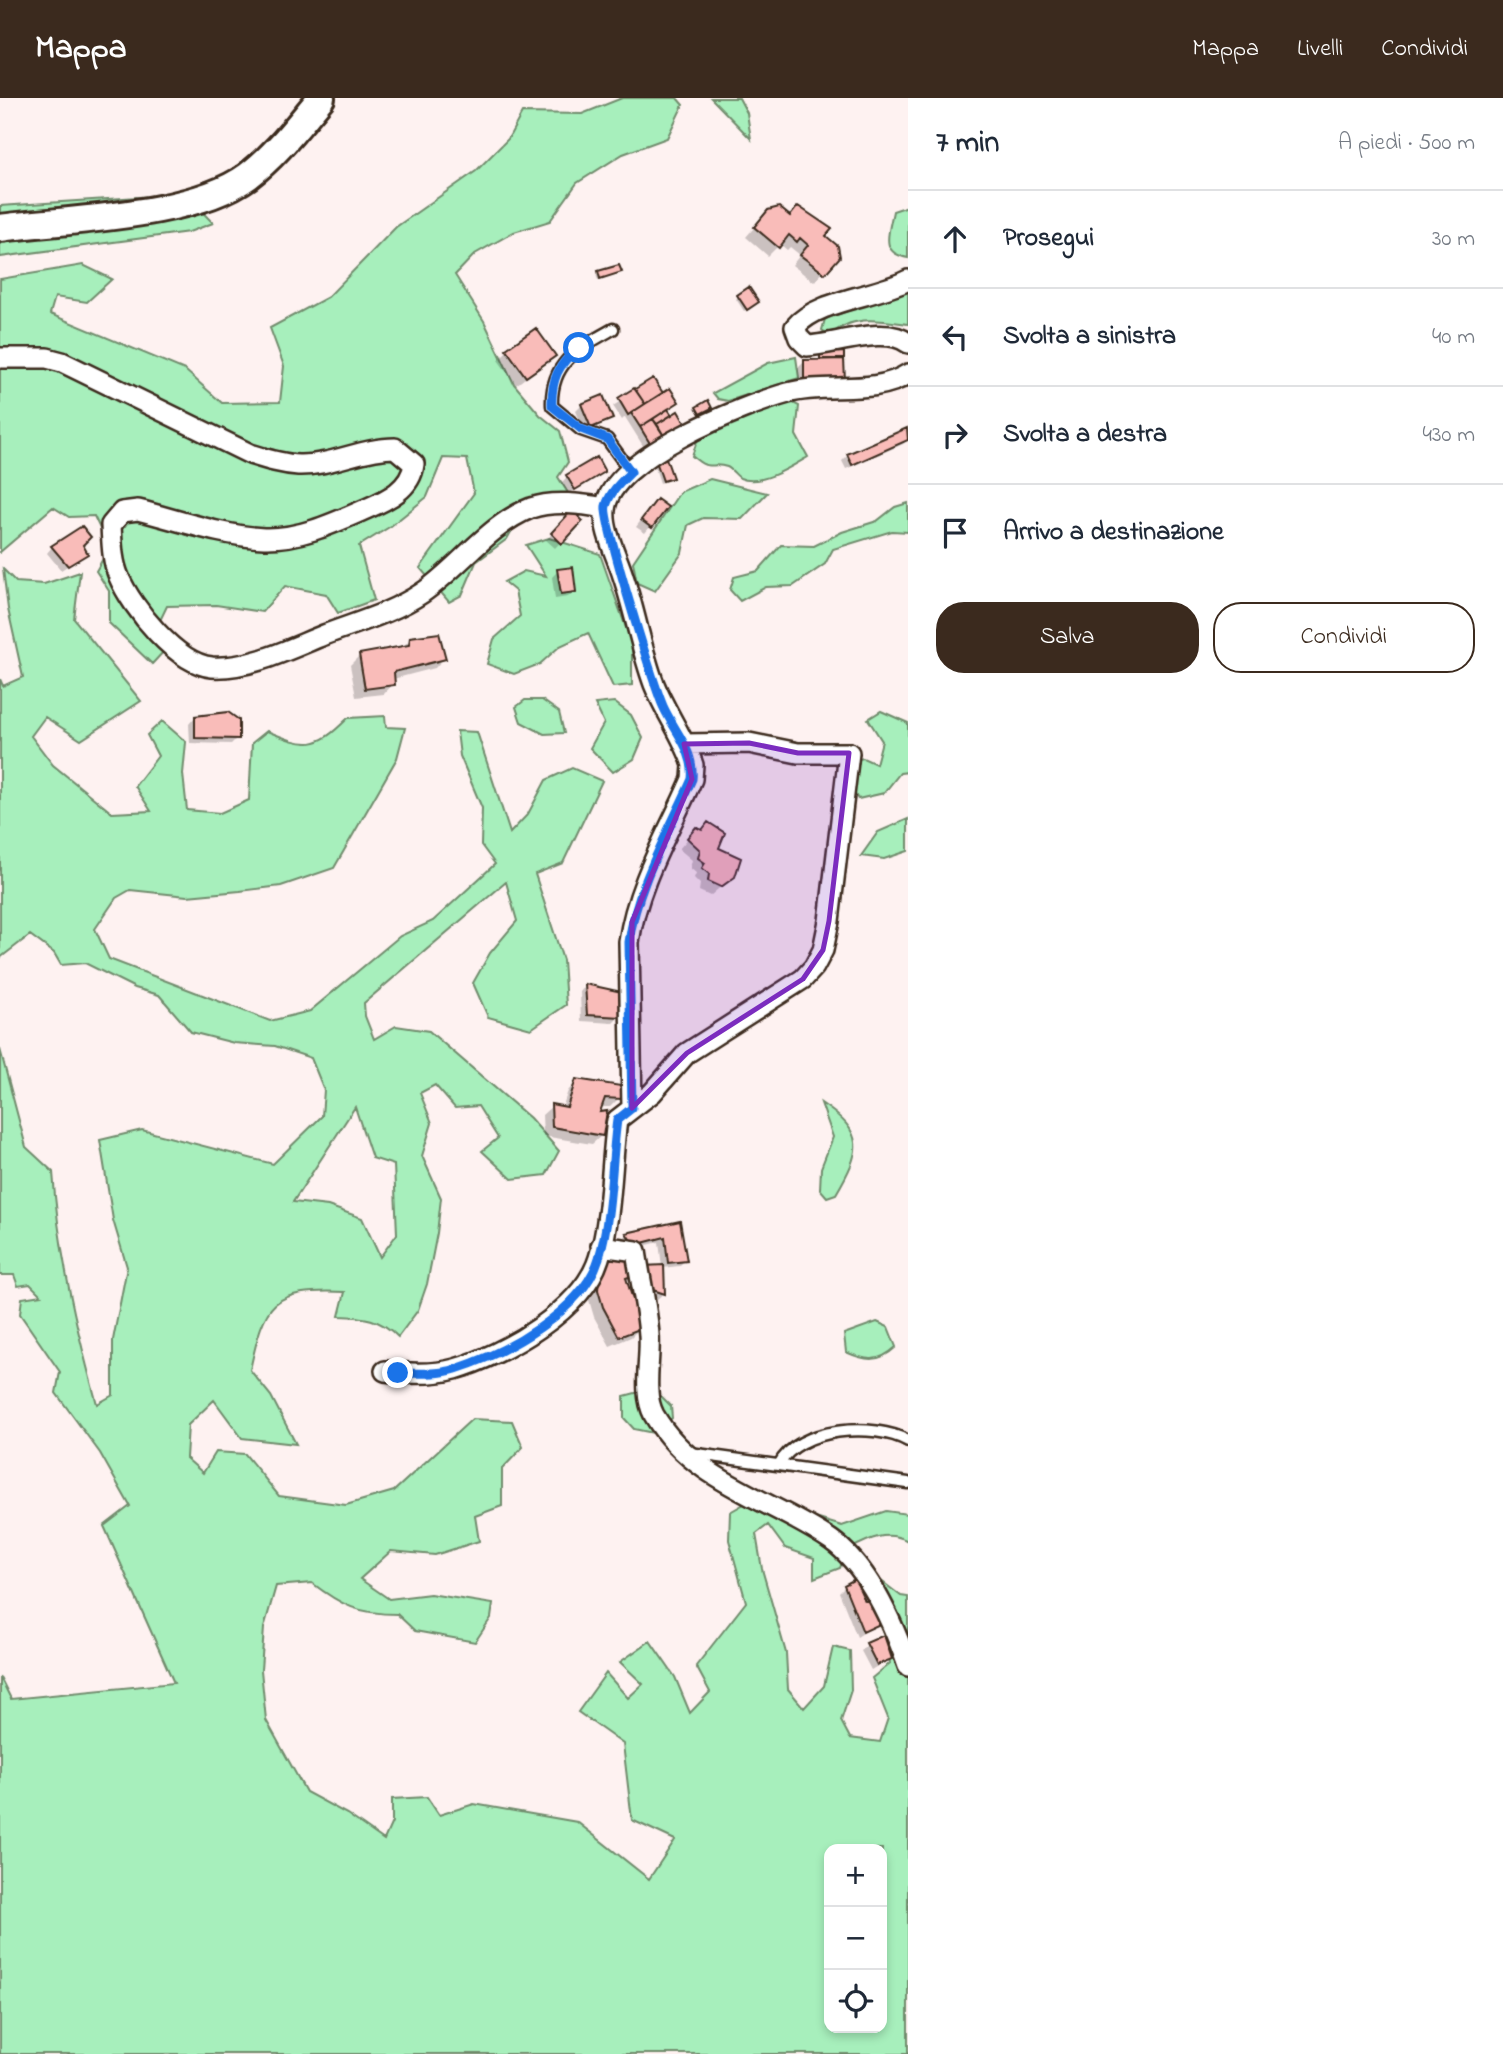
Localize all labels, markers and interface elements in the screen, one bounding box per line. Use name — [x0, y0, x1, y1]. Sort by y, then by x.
text: Mappa — [35, 25, 127, 73]
text: Mappa — [1192, 32, 1259, 67]
text: Livelli — [1297, 32, 1343, 67]
text: Condividi — [1381, 32, 1468, 67]
text: 7 min — [936, 122, 999, 166]
text: A piedi · 500 m — [1338, 127, 1475, 160]
icon: ahead — [936, 220, 974, 258]
text: Prosegui — [1003, 220, 1094, 258]
text: 30 m — [1432, 223, 1475, 256]
icon: left — [936, 318, 974, 356]
text: Svolta a sinistra — [1003, 318, 1176, 356]
text: 40 m — [1432, 321, 1475, 354]
route start — [563, 332, 594, 363]
icon: right — [936, 416, 974, 454]
text: Svolta a destra — [1003, 416, 1167, 454]
text: 430 m — [1422, 419, 1475, 452]
icon: arrive — [936, 514, 974, 552]
text: Arrivo a destinazione — [1003, 514, 1224, 552]
button: Salva — [936, 602, 1199, 673]
button: Condividi — [1213, 602, 1475, 673]
route end — [382, 1357, 413, 1388]
map controls — [824, 1844, 887, 2033]
button: + — [824, 1844, 887, 1907]
button: − — [824, 1907, 887, 1970]
button: locate — [824, 1970, 887, 2033]

